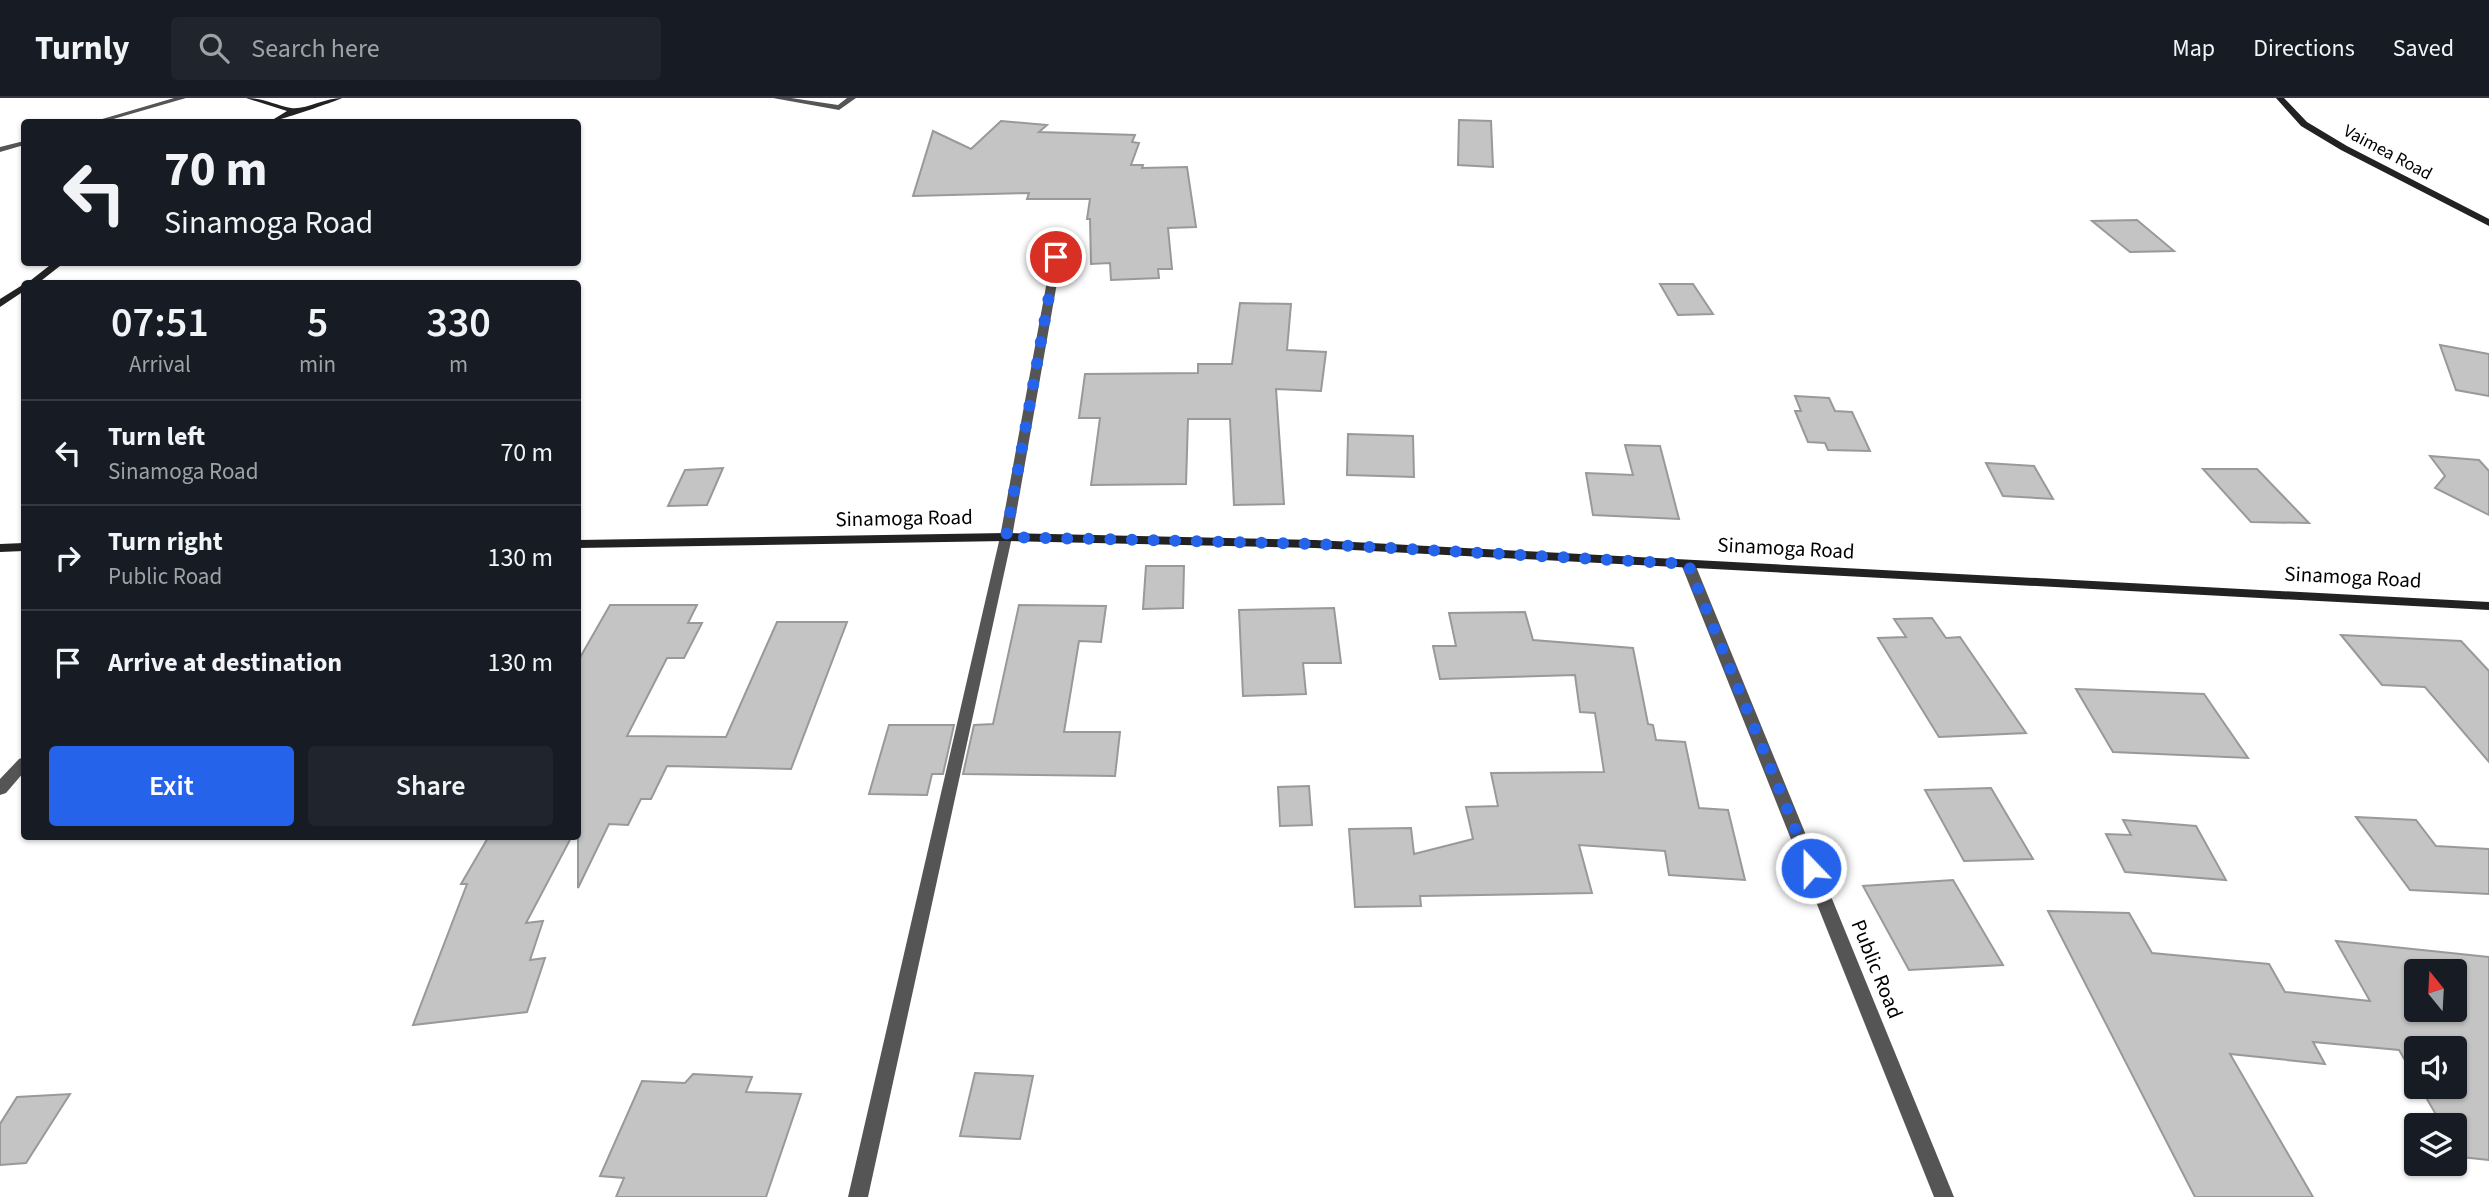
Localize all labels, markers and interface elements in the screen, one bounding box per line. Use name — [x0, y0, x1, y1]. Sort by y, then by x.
search box — [171, 17, 661, 80]
text: Turnly — [35, 25, 129, 72]
icon: search — [195, 29, 233, 67]
text: Search here — [251, 30, 380, 67]
text: Map — [2172, 31, 2215, 66]
text: Directions — [2253, 31, 2355, 66]
text: Saved — [2393, 31, 2454, 66]
street label: Vaimea Road — [2339, 119, 2437, 186]
text: 70 m — [164, 135, 268, 205]
icon: left — [49, 147, 140, 238]
text: Sinamoga Road — [164, 200, 373, 246]
pin — [1026, 227, 1086, 287]
icon: arrive — [1037, 238, 1075, 276]
text: 07:51 — [111, 293, 209, 353]
text: 5 — [307, 293, 328, 353]
text: 330 — [426, 293, 491, 353]
text: Arrival — [129, 348, 191, 381]
text: min — [299, 348, 336, 381]
text: m — [449, 348, 468, 381]
text: Turn left — [108, 418, 205, 455]
icon: left — [49, 434, 87, 472]
text: 70 m — [500, 434, 553, 471]
text: Sinamoga Road — [108, 455, 258, 488]
street label: Sinamoga Road — [835, 502, 973, 534]
text: Turn right — [108, 523, 223, 560]
street label: Sinamoga Road — [1717, 529, 1855, 567]
icon: right — [49, 539, 87, 577]
text: 130 m — [487, 539, 553, 576]
street label: Sinamoga Road — [2284, 558, 2422, 596]
text: Public Road — [108, 560, 222, 593]
icon: arrive — [49, 644, 87, 682]
text: Arrive at destination — [108, 644, 342, 681]
text: 130 m — [487, 644, 553, 681]
button: Exit — [49, 746, 294, 826]
button: Share — [308, 746, 553, 826]
position arrow — [1774, 831, 1848, 905]
street label: Public Road — [1844, 915, 1910, 1023]
north arrow — [2404, 959, 2468, 1022]
map controls — [2404, 959, 2467, 1176]
button: sound — [2404, 1036, 2467, 1099]
button: layers — [2404, 1113, 2467, 1176]

